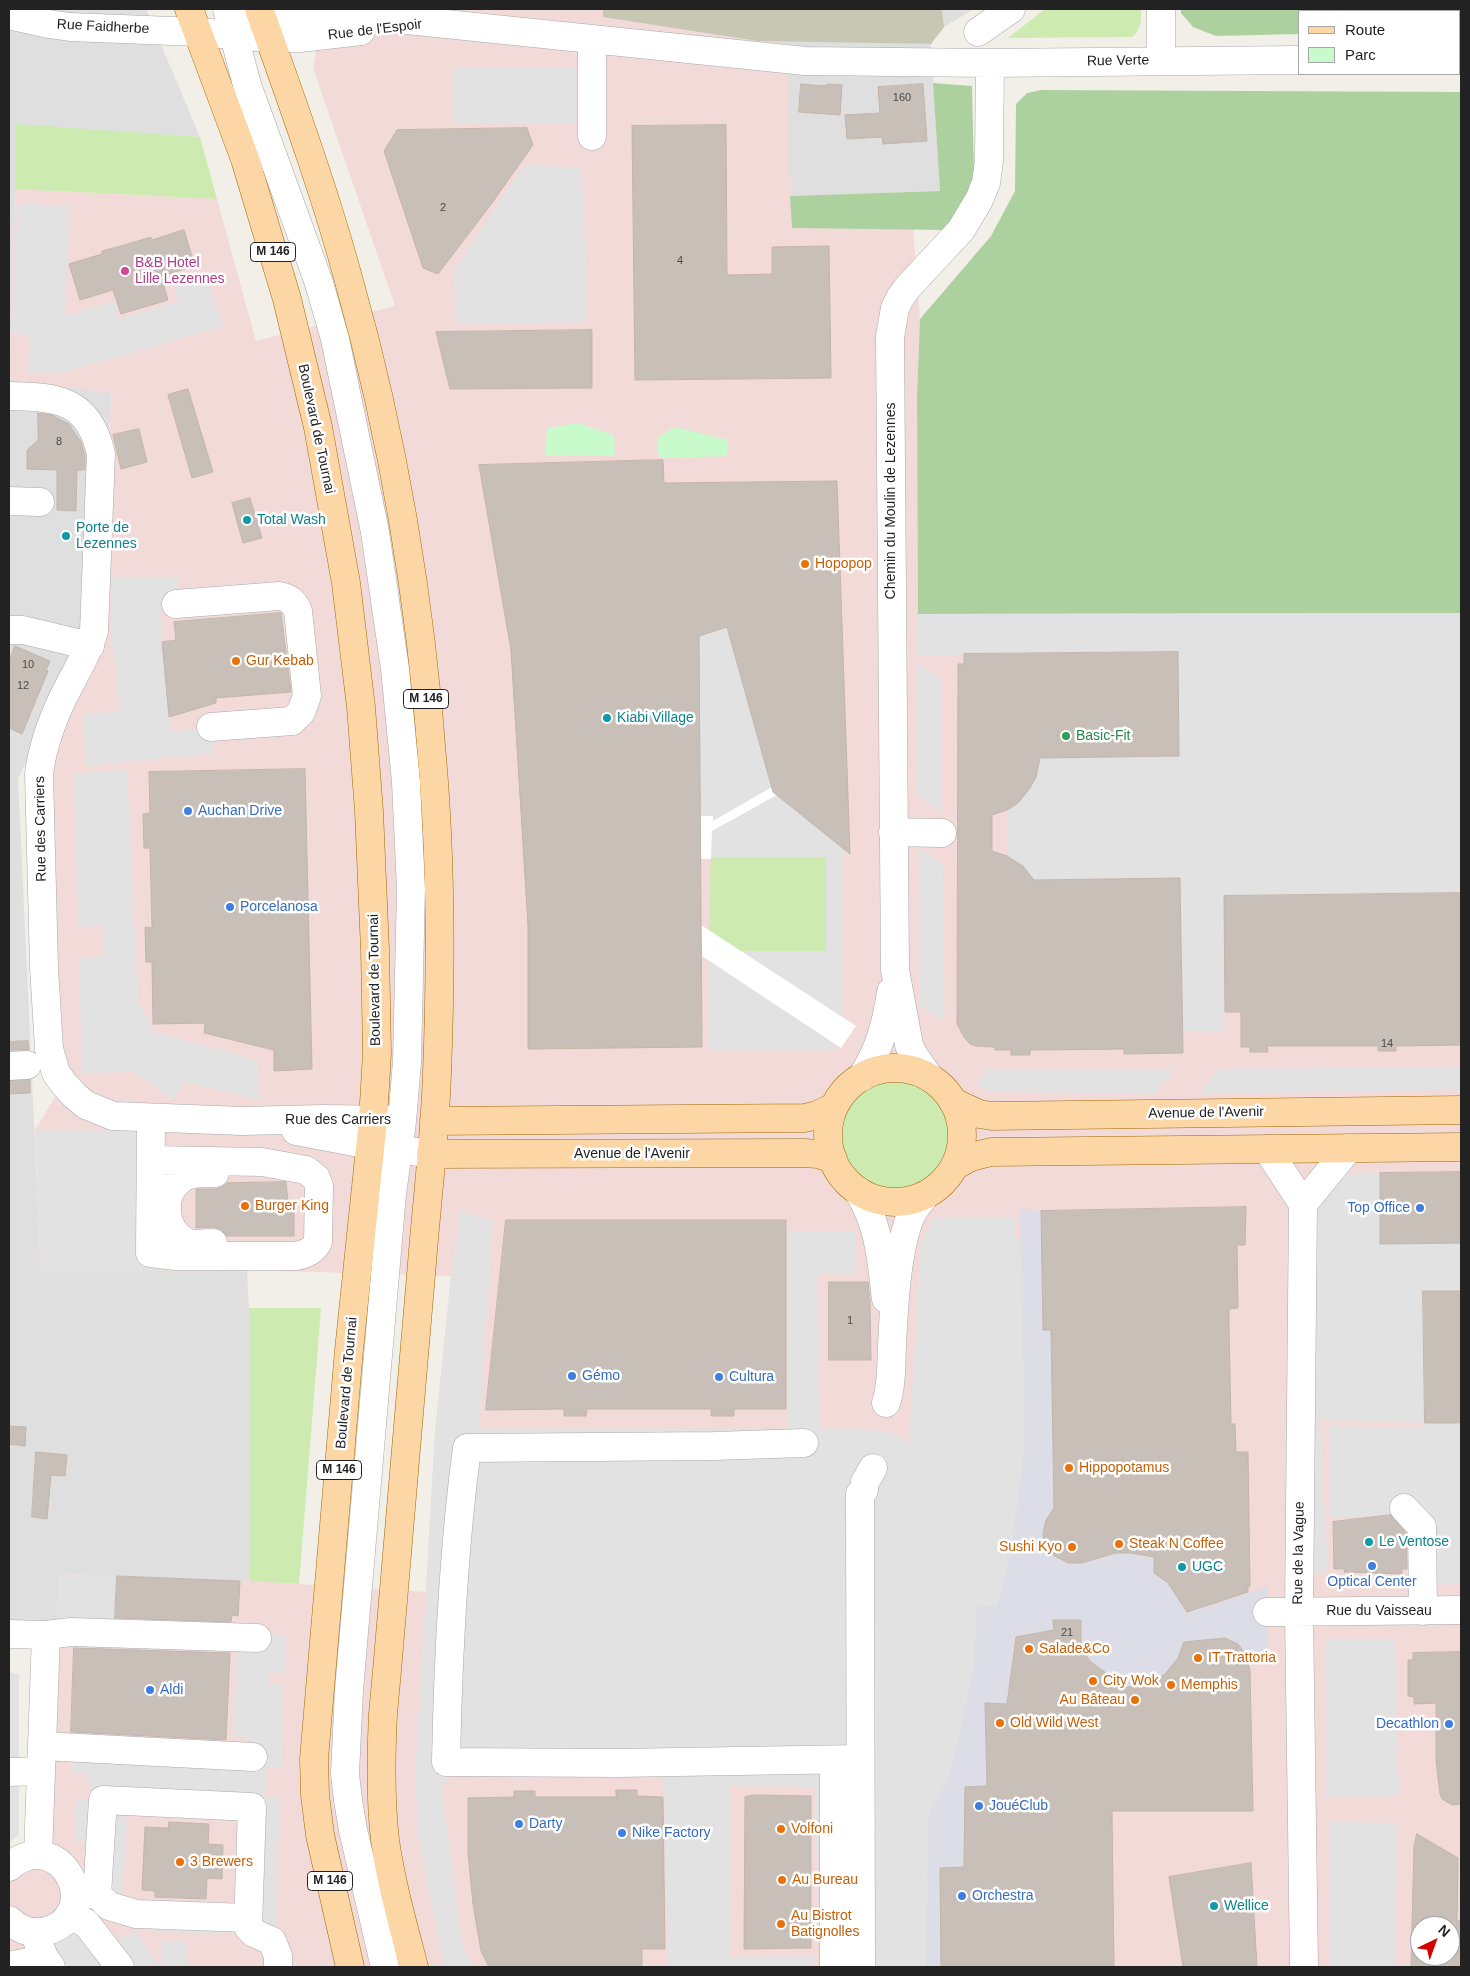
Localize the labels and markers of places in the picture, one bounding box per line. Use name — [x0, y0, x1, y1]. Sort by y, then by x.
place label: B&B Hotel Lille Lezennes — [135, 255, 225, 288]
marker: B&B Hotel Lille Lezennes — [119, 265, 131, 277]
place label: Total Wash — [257, 512, 326, 528]
marker: Total Wash — [241, 514, 253, 526]
place label: Porte de Lezennes — [76, 520, 137, 552]
marker: Porte de Lezennes — [60, 530, 72, 542]
place label: Hopopop — [815, 556, 872, 572]
marker: Hopopop — [799, 558, 811, 570]
place label: Gur Kebab — [246, 653, 314, 669]
marker: Gur Kebab — [230, 655, 242, 667]
place label: Kiabi Village — [617, 710, 694, 726]
marker: Kiabi Village — [601, 712, 613, 724]
place label: Basic-Fit — [1076, 728, 1130, 744]
marker: Basic-Fit — [1060, 730, 1072, 742]
place label: Auchan Drive — [198, 803, 282, 819]
marker: Auchan Drive — [182, 805, 194, 817]
place label: Porcelanosa — [240, 899, 318, 915]
marker: Porcelanosa — [224, 901, 236, 913]
place label: Burger King — [255, 1198, 329, 1214]
marker: Burger King — [239, 1200, 251, 1212]
place label: Top Office — [1347, 1200, 1410, 1216]
marker: Top Office — [1414, 1202, 1426, 1214]
place label: Gémo — [582, 1368, 620, 1384]
place label: Cultura — [729, 1369, 774, 1385]
marker: Gémo — [566, 1370, 578, 1382]
marker: Cultura — [713, 1371, 725, 1383]
place label: Hippopotamus — [1079, 1460, 1169, 1476]
marker: Hippopotamus — [1063, 1462, 1075, 1474]
place label: Le Ventose — [1379, 1534, 1449, 1550]
place label: Steak N Coffee — [1129, 1536, 1224, 1552]
marker: Le Ventose — [1363, 1536, 1375, 1548]
marker: Steak N Coffee — [1113, 1538, 1125, 1550]
place label: Sushi Kyo — [999, 1539, 1062, 1555]
marker: Sushi Kyo — [1066, 1541, 1078, 1553]
place label: UGC — [1192, 1559, 1223, 1575]
marker: Optical Center — [1366, 1560, 1378, 1572]
marker: UGC — [1176, 1561, 1188, 1573]
place label: Optical Center — [1327, 1574, 1417, 1590]
place label: Salade&Co — [1039, 1641, 1110, 1657]
marker: Salade&Co — [1023, 1643, 1035, 1655]
place label: IT Trattoria — [1208, 1650, 1276, 1666]
marker: IT Trattoria — [1192, 1652, 1204, 1664]
place label: City Wok — [1103, 1673, 1159, 1689]
marker: City Wok — [1087, 1675, 1099, 1687]
place label: Memphis — [1181, 1677, 1238, 1693]
marker: Memphis — [1165, 1679, 1177, 1691]
place label: Aldi — [160, 1682, 183, 1698]
marker: Aldi — [144, 1684, 156, 1696]
place label: Au Bâteau — [1060, 1692, 1125, 1708]
marker: Au Bâteau — [1129, 1694, 1141, 1706]
place label: Old Wild West — [1010, 1715, 1098, 1731]
place label: Decathlon — [1376, 1716, 1439, 1732]
marker: Old Wild West — [994, 1717, 1006, 1729]
marker: Decathlon — [1443, 1718, 1455, 1730]
place label: JouéClub — [989, 1798, 1048, 1814]
marker: JouéClub — [973, 1800, 985, 1812]
place label: Darty — [529, 1816, 562, 1832]
marker: Darty — [513, 1818, 525, 1830]
place label: Volfoni — [791, 1821, 833, 1837]
marker: Volfoni — [775, 1823, 787, 1835]
place label: Nike Factory — [632, 1825, 711, 1841]
marker: Nike Factory — [616, 1827, 628, 1839]
place label: 3 Brewers — [190, 1854, 253, 1870]
marker: 3 Brewers — [174, 1856, 186, 1868]
place label: Au Bureau — [792, 1872, 858, 1888]
marker: Au Bureau — [776, 1874, 788, 1886]
place label: Orchestra — [972, 1888, 1033, 1904]
marker: Orchestra — [956, 1890, 968, 1902]
place label: Wellice — [1224, 1898, 1269, 1914]
marker: Wellice — [1208, 1900, 1220, 1912]
place label: Au Bistrot Batignolles — [791, 1908, 859, 1940]
marker: Au Bistrot Batignolles — [775, 1918, 787, 1930]

